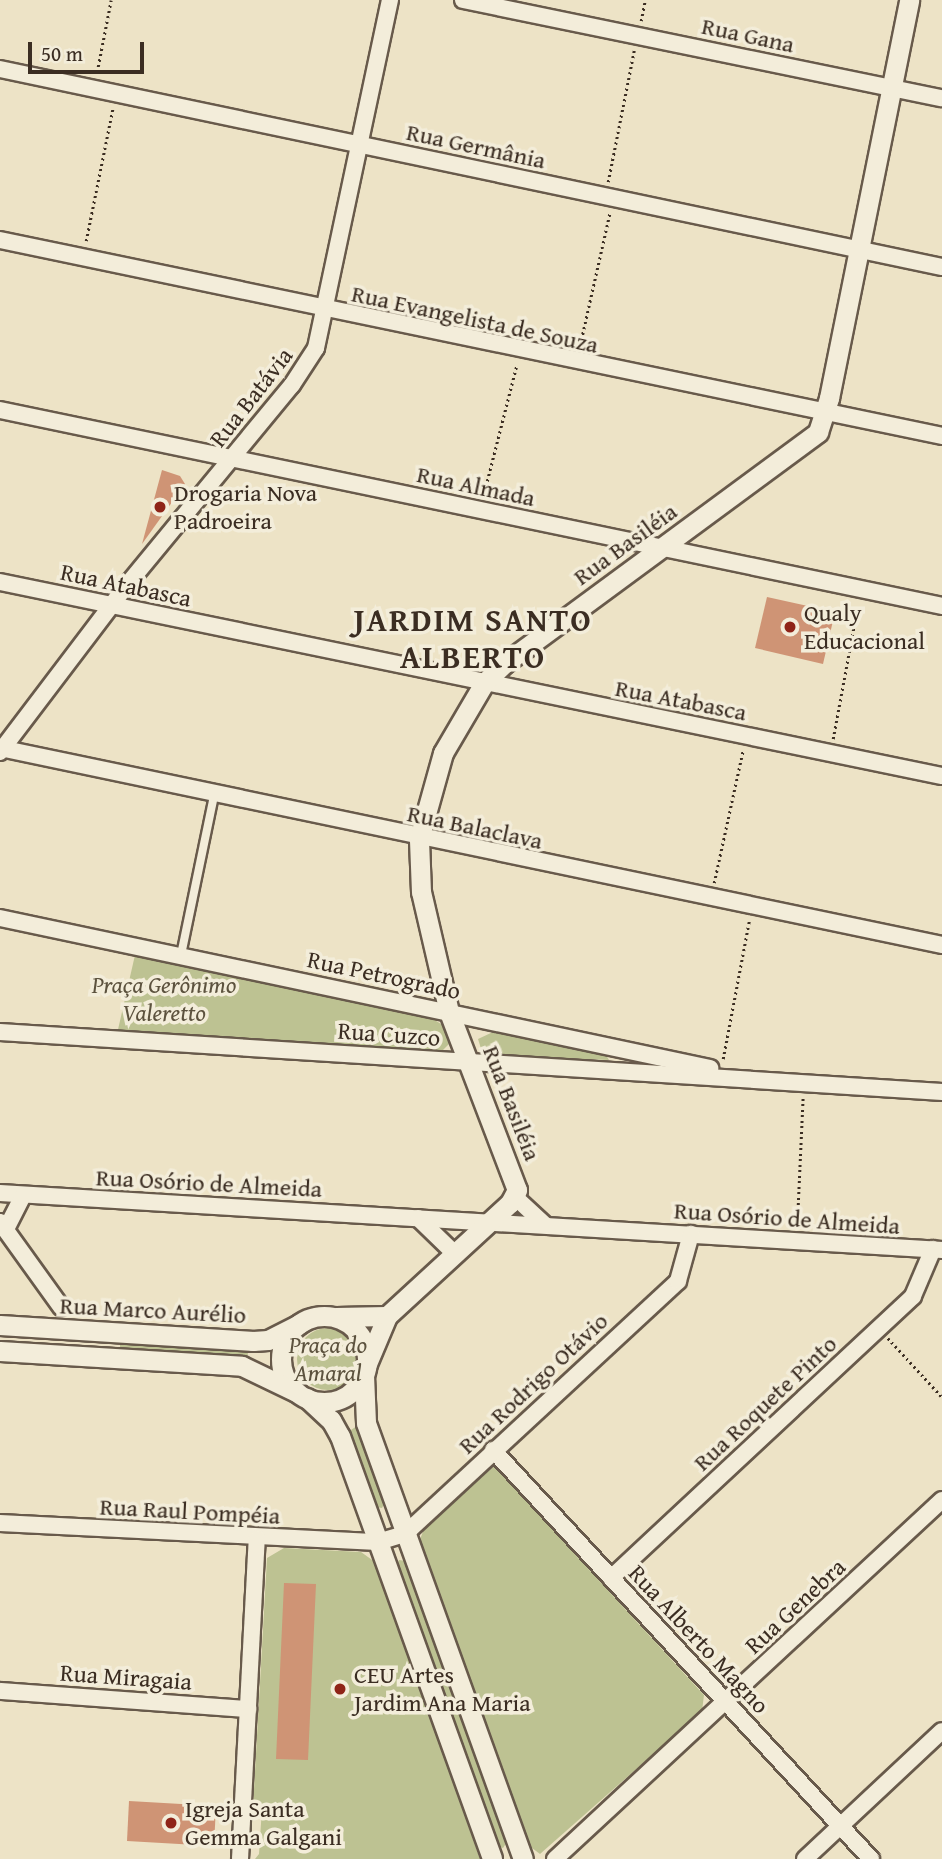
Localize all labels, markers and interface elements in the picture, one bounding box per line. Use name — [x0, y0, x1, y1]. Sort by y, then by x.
street label: Rua Gana — [699, 11, 797, 59]
scale bar — [32, 28, 147, 72]
text: 50 m — [41, 38, 83, 69]
street label: Rua Germânia — [404, 117, 548, 175]
street label: Rua Evangelista de Souza — [349, 279, 601, 359]
street label: Rua Batávia — [203, 342, 299, 452]
street label: Rua Almada — [414, 459, 538, 513]
place label: Drogaria Nova Padroeira — [174, 479, 317, 535]
street label: Rua Basiléia — [568, 497, 682, 591]
marker: Drogaria Nova Padroeira — [152, 499, 168, 515]
street label: Rua Atabasca — [58, 557, 194, 613]
place label: Qualy Educacional — [804, 599, 925, 655]
district label: JARDIM SANTO ALBERTO — [355, 602, 591, 677]
marker: Qualy Educacional — [782, 619, 798, 635]
street label: Rua Atabasca — [613, 673, 749, 727]
street label: Rua Balaclava — [405, 799, 545, 855]
street label: Rua Petrogrado — [305, 945, 463, 1005]
park label: Praça Gerônimo Valeretto — [92, 971, 236, 1027]
street label: Rua Cuzco — [337, 1016, 441, 1052]
street label: Rua Basiléia — [477, 1041, 547, 1165]
street label: Rua Osório de Almeida — [95, 1163, 323, 1203]
street label: Rua Osório de Almeida — [673, 1196, 901, 1240]
street label: Rua Marco Aurélio — [59, 1291, 247, 1329]
street label: Rua Rodrigo Otávio — [452, 1306, 614, 1460]
street label: Rua Roquete Pinto — [687, 1329, 843, 1477]
park label: Praça do Amaral — [289, 1331, 367, 1387]
street label: Rua Raul Pompéia — [99, 1492, 281, 1530]
street label: Rua Genebra — [739, 1552, 851, 1660]
street label: Rua Alberto Magno — [623, 1559, 775, 1719]
street label: Rua Miragaia — [59, 1658, 193, 1696]
place label: CEU Artes Jardim Ana Maria — [354, 1661, 531, 1717]
marker: CEU Artes Jardim Ana Maria — [332, 1681, 348, 1697]
place label: Igreja Santa Gemma Galgani — [185, 1795, 342, 1851]
marker: Igreja Santa Gemma Galgani — [163, 1815, 179, 1831]

